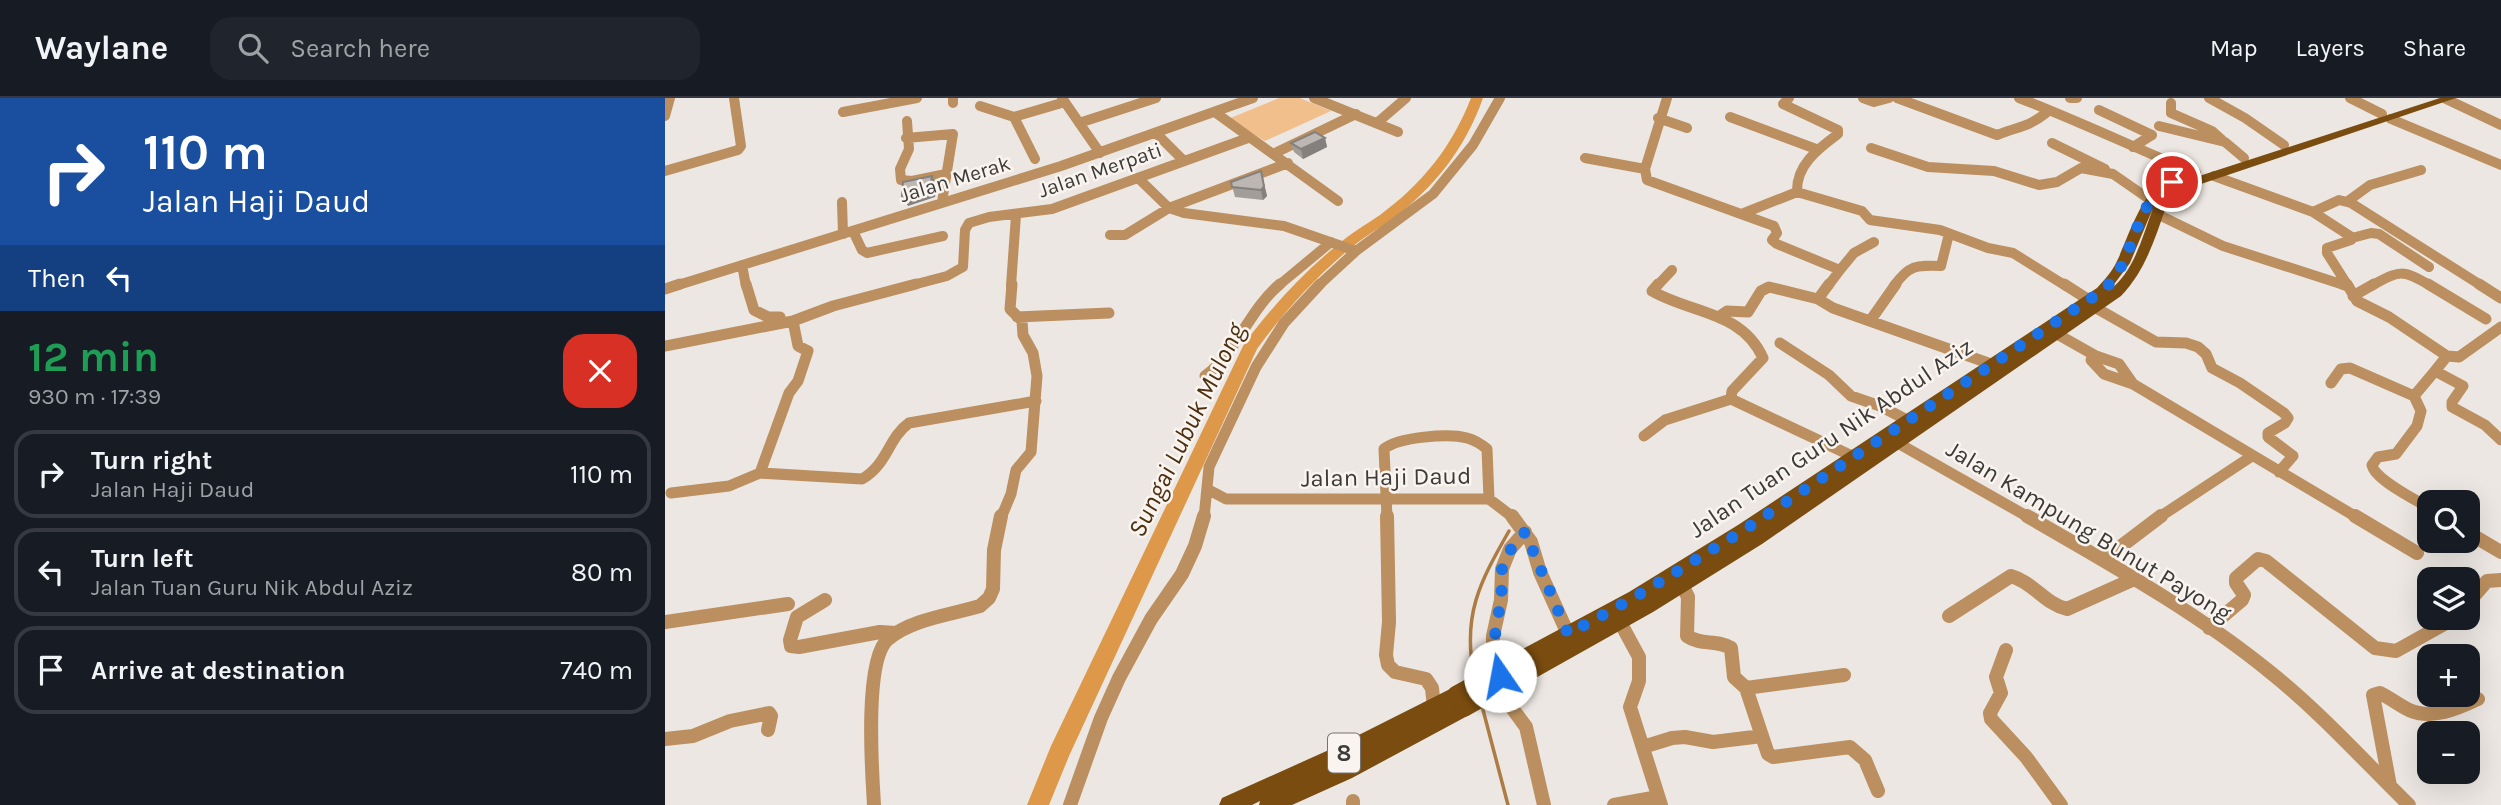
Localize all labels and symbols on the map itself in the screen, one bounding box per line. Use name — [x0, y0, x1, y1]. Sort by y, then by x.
street label: Jalan Merpati — [1035, 138, 1165, 202]
street label: Jalan Merak — [897, 151, 1014, 207]
pin — [2142, 152, 2202, 212]
water label: Sungai Lubuk Mulong — [1121, 317, 1252, 542]
street label: Jalan Tuan Guru Nik Abdul Aziz — [1684, 332, 1978, 544]
street label: Jalan Kampung Bunut Payong — [1941, 435, 2237, 628]
street label: Jalan Haji Daud — [1301, 462, 1471, 492]
position arrow — [1463, 639, 1537, 713]
road number: 8 — [1328, 734, 1360, 772]

